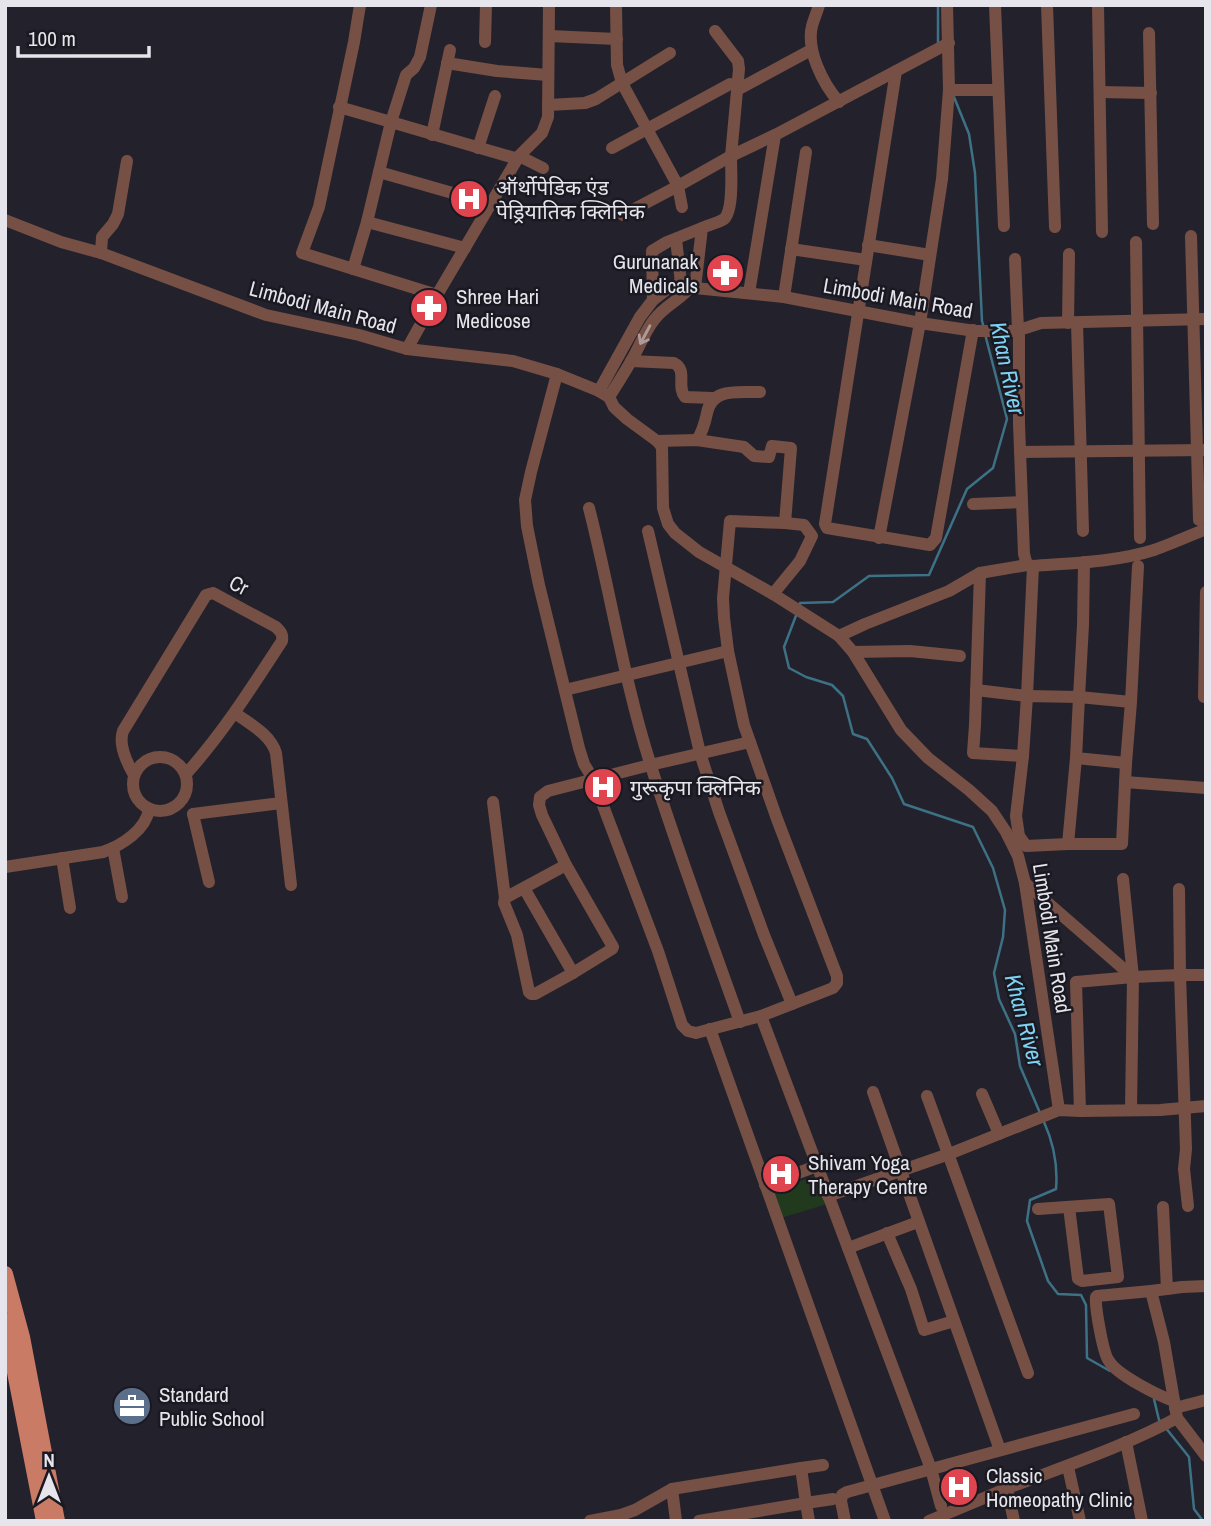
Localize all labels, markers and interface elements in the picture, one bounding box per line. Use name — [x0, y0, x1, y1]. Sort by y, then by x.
scale bar — [18, 14, 149, 58]
text: 100 m — [28, 24, 76, 53]
place label: ऑर्थोपेडिक एंड पेड्रियातिक क्लिनिक — [496, 173, 646, 226]
hospital icon: ऑर्थोपेडिक एंड पेड्रियातिक क्लिनिक — [448, 178, 490, 220]
place label: Gurunanak Medicals — [613, 247, 698, 300]
pharmacy icon: Gurunanak Medicals — [704, 252, 746, 294]
street label: Limbodi Main Road — [821, 271, 975, 325]
street label: Limbodi Main Road — [246, 273, 400, 341]
place label: Shree Hari Medicose — [456, 282, 539, 335]
pharmacy icon: Shree Hari Medicose — [408, 287, 450, 329]
water label: Khan River — [983, 319, 1033, 418]
one-way arrow — [638, 324, 652, 344]
street label: Cr — [224, 568, 254, 602]
hospital icon: गुरूकृपा क्लिनिक — [582, 766, 624, 808]
place label: गुरूकृपा क्लिनिक — [630, 773, 762, 802]
street label: Limbodi Main Road — [1026, 861, 1078, 1015]
water label: Khan River — [998, 970, 1052, 1070]
place label: Shivam Yoga Therapy Centre — [808, 1148, 928, 1201]
hospital icon: Shivam Yoga Therapy Centre — [760, 1153, 802, 1195]
place label: Standard Public School — [159, 1380, 264, 1433]
office icon: Standard Public School — [111, 1385, 153, 1427]
north arrow — [14, 1442, 84, 1512]
text: N — [43, 1447, 55, 1473]
place label: Classic Homeopathy Clinic — [986, 1461, 1132, 1514]
hospital icon: Classic Homeopathy Clinic — [938, 1466, 980, 1508]

